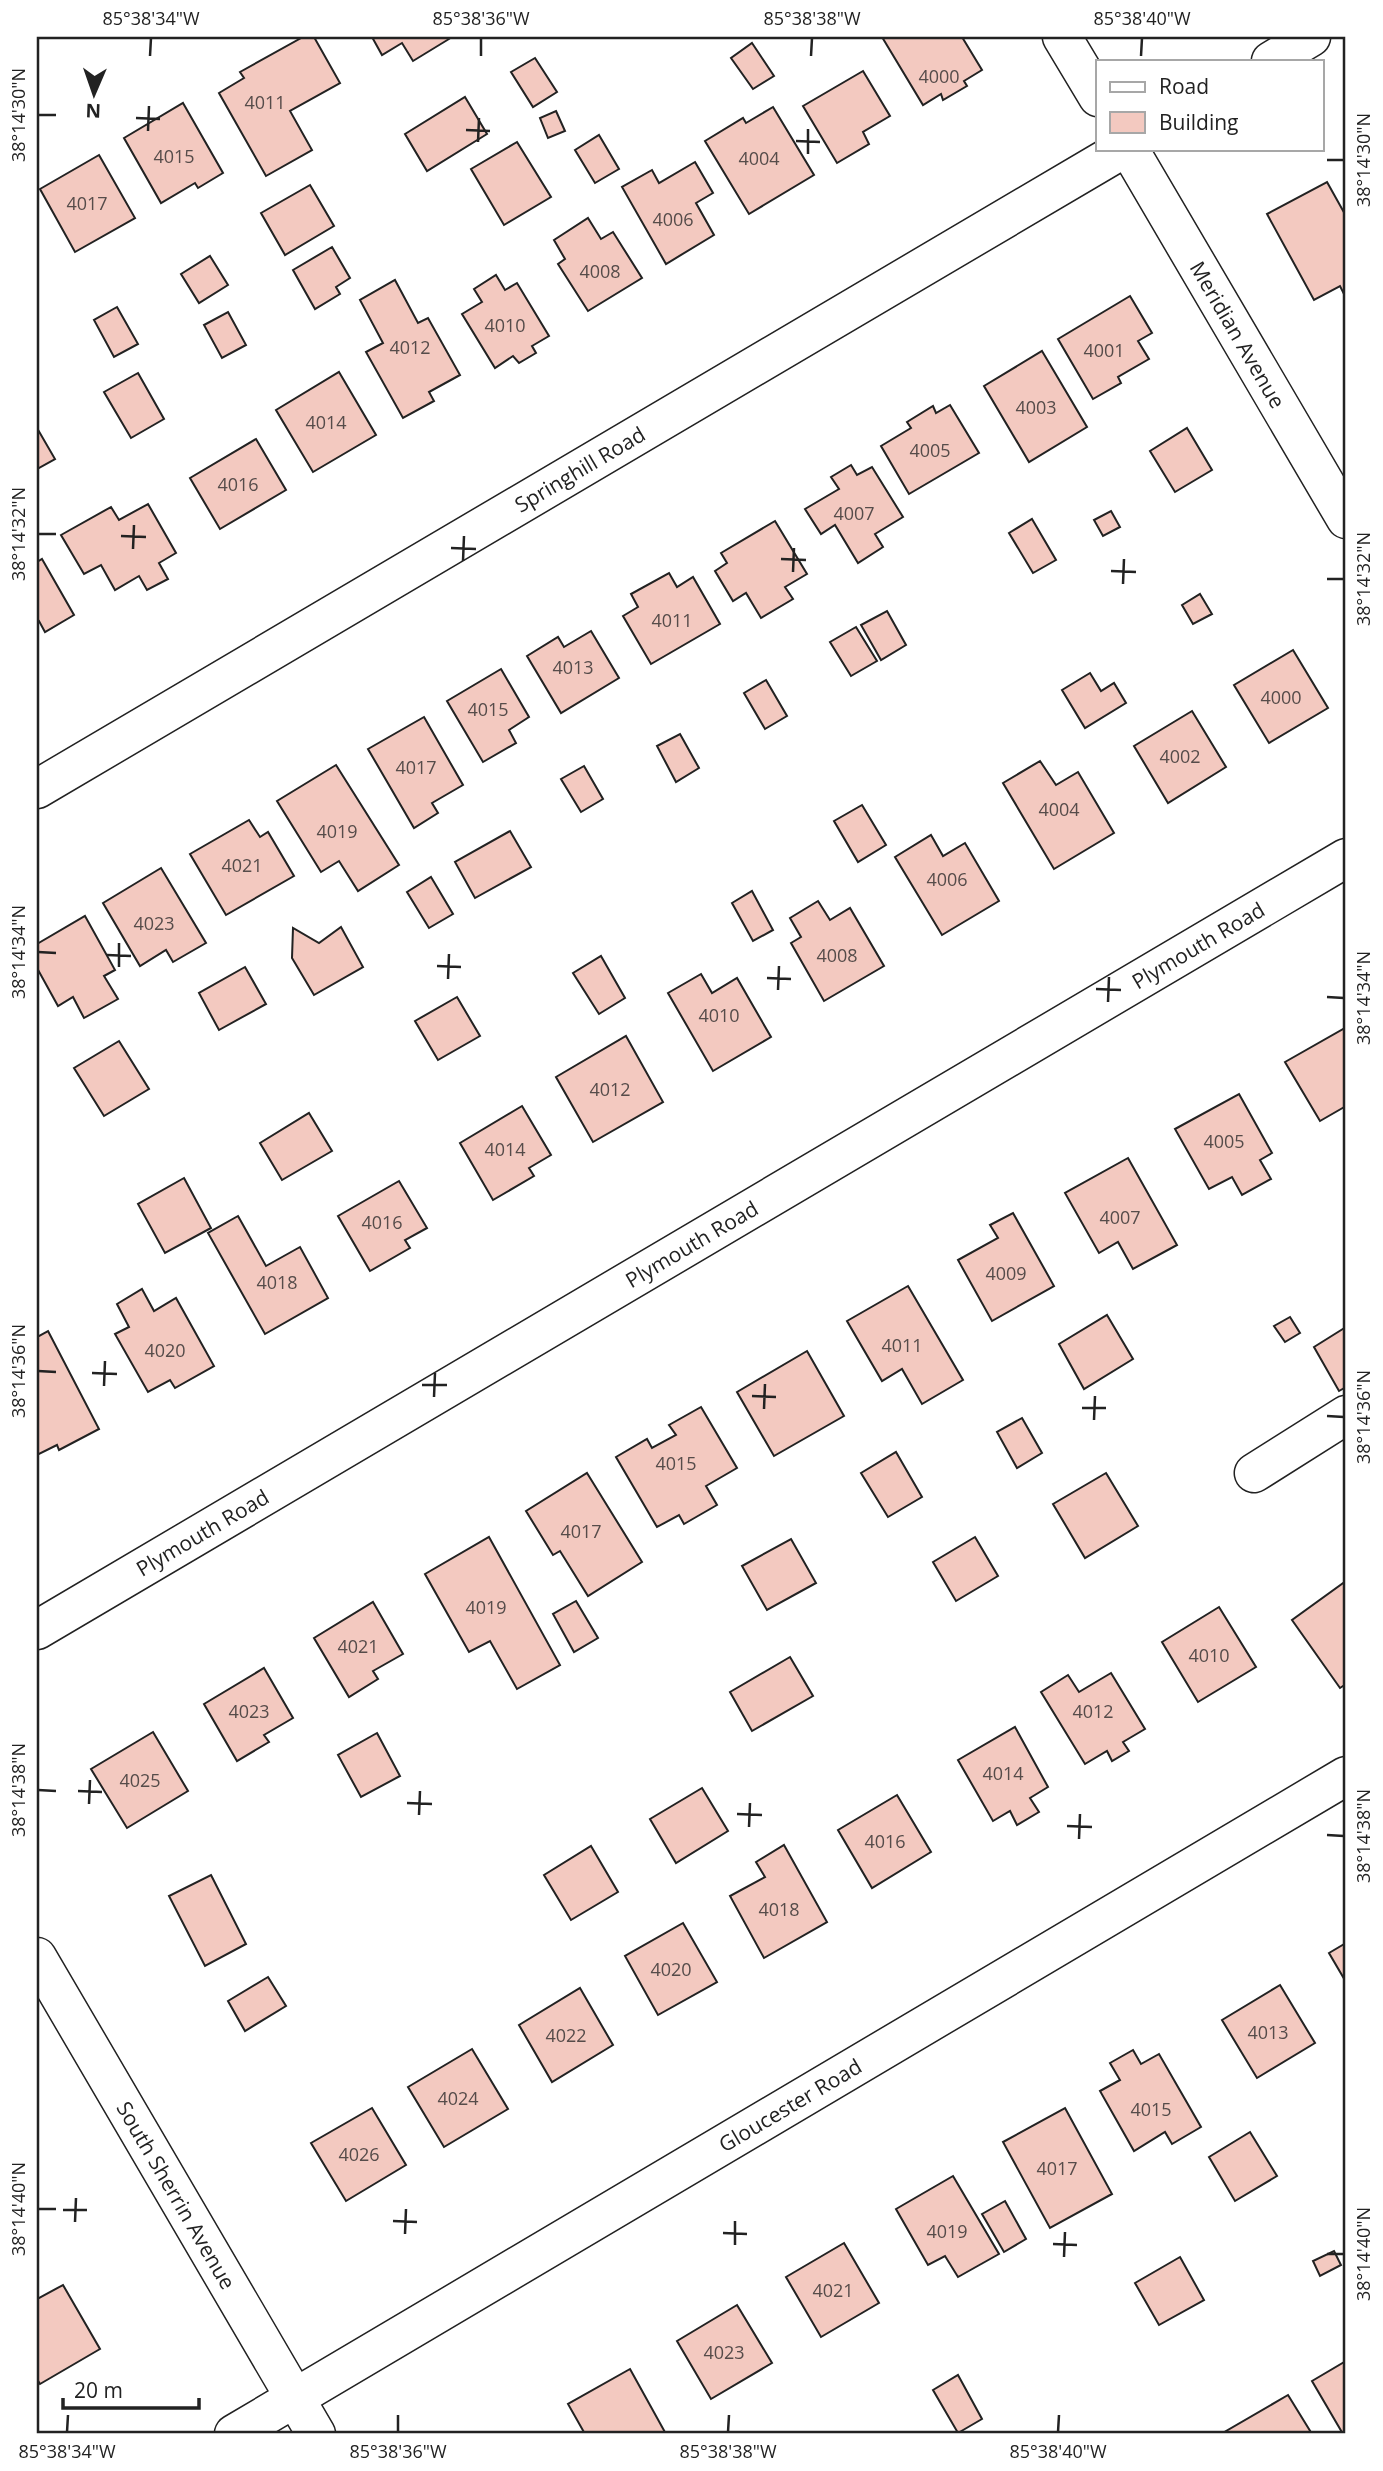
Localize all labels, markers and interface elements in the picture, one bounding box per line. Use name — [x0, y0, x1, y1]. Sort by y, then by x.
text: 85°38'34"W — [102, 6, 200, 30]
text: 85°38'36"W — [432, 6, 530, 30]
text: 85°38'38"W — [763, 6, 861, 30]
text: 85°38'40"W — [1093, 6, 1191, 30]
north arrow — [60, 60, 130, 130]
legend — [1096, 60, 1324, 150]
house number: 4000 — [918, 64, 960, 88]
text: 38°14'30"N — [6, 68, 30, 162]
text: Road — [1159, 72, 1209, 100]
house number: 4011 — [244, 90, 286, 114]
text: N — [85, 98, 102, 124]
text: Building — [1159, 108, 1238, 136]
text: 38°14'30"N — [1351, 113, 1375, 207]
house number: 4015 — [153, 144, 195, 168]
house number: 4004 — [738, 146, 780, 170]
house number: 4017 — [66, 191, 108, 215]
house number: 4006 — [652, 207, 694, 231]
street label: Meridian Avenue — [1184, 256, 1292, 413]
house number: 4008 — [579, 259, 621, 283]
house number: 4010 — [484, 313, 526, 337]
house number: 4012 — [389, 335, 431, 359]
house number: 4001 — [1083, 338, 1125, 362]
house number: 4003 — [1015, 395, 1057, 419]
house number: 4014 — [305, 410, 347, 434]
street label: Springhill Road — [509, 420, 650, 519]
house number: 4005 — [909, 438, 951, 462]
house number: 4016 — [217, 472, 259, 496]
text: 38°14'32"N — [6, 487, 30, 581]
house number: 4007 — [833, 501, 875, 525]
text: 38°14'32"N — [1351, 532, 1375, 626]
house number: 4011 — [651, 608, 693, 632]
house number: 4013 — [552, 655, 594, 679]
house number: 4000 — [1260, 685, 1302, 709]
house number: 4015 — [467, 697, 509, 721]
house number: 4002 — [1159, 744, 1201, 768]
house number: 4017 — [395, 755, 437, 779]
house number: 4004 — [1038, 797, 1080, 821]
house number: 4019 — [316, 819, 358, 843]
house number: 4021 — [221, 853, 263, 877]
house number: 4006 — [926, 867, 968, 891]
street label: Plymouth Road — [1127, 895, 1270, 995]
text: 38°14'34"N — [6, 905, 30, 999]
house number: 4023 — [133, 911, 175, 935]
house number: 4008 — [816, 943, 858, 967]
text: 38°14'34"N — [1351, 951, 1375, 1045]
house number: 4010 — [698, 1003, 740, 1027]
house number: 4012 — [589, 1077, 631, 1101]
house number: 4005 — [1203, 1129, 1245, 1153]
house number: 4014 — [484, 1137, 526, 1161]
street label: Plymouth Road — [620, 1194, 763, 1294]
house number: 4007 — [1099, 1205, 1141, 1229]
house number: 4016 — [361, 1210, 403, 1234]
house number: 4009 — [985, 1261, 1027, 1285]
house number: 4018 — [256, 1270, 298, 1294]
text: 38°14'36"N — [6, 1324, 30, 1418]
house number: 4011 — [881, 1333, 923, 1357]
house number: 4020 — [144, 1338, 186, 1362]
text: 38°14'36"N — [1351, 1370, 1375, 1464]
house number: 4015 — [655, 1451, 697, 1475]
street label: Plymouth Road — [131, 1482, 274, 1582]
house number: 4017 — [560, 1519, 602, 1543]
house number: 4019 — [465, 1595, 507, 1619]
house number: 4021 — [337, 1634, 379, 1658]
house number: 4010 — [1188, 1643, 1230, 1667]
house number: 4023 — [228, 1699, 270, 1723]
house number: 4012 — [1072, 1699, 1114, 1723]
text: 38°14'38"N — [6, 1743, 30, 1837]
house number: 4014 — [982, 1761, 1024, 1785]
house number: 4025 — [119, 1768, 161, 1792]
text: 38°14'38"N — [1351, 1789, 1375, 1883]
house number: 4016 — [864, 1829, 906, 1853]
house number: 4018 — [758, 1897, 800, 1921]
house number: 4020 — [650, 1957, 692, 1981]
house number: 4013 — [1247, 2020, 1289, 2044]
house number: 4022 — [545, 2023, 587, 2047]
street label: Gloucester Road — [713, 2052, 867, 2158]
house number: 4024 — [437, 2086, 479, 2110]
street label: South Sherrin Avenue — [110, 2096, 242, 2294]
house number: 4015 — [1130, 2097, 1172, 2121]
house number: 4026 — [338, 2142, 380, 2166]
house number: 4017 — [1036, 2156, 1078, 2180]
text: 38°14'40"N — [6, 2162, 30, 2256]
text: 38°14'40"N — [1351, 2207, 1375, 2301]
house number: 4019 — [926, 2219, 968, 2243]
house number: 4021 — [812, 2278, 854, 2302]
house number: 4023 — [703, 2340, 745, 2364]
scale bar — [63, 2366, 200, 2410]
text: 20 m — [74, 2376, 123, 2404]
text: 85°38'34"W — [18, 2439, 116, 2463]
text: 85°38'36"W — [349, 2439, 447, 2463]
text: 85°38'38"W — [679, 2439, 777, 2463]
text: 85°38'40"W — [1009, 2439, 1107, 2463]

